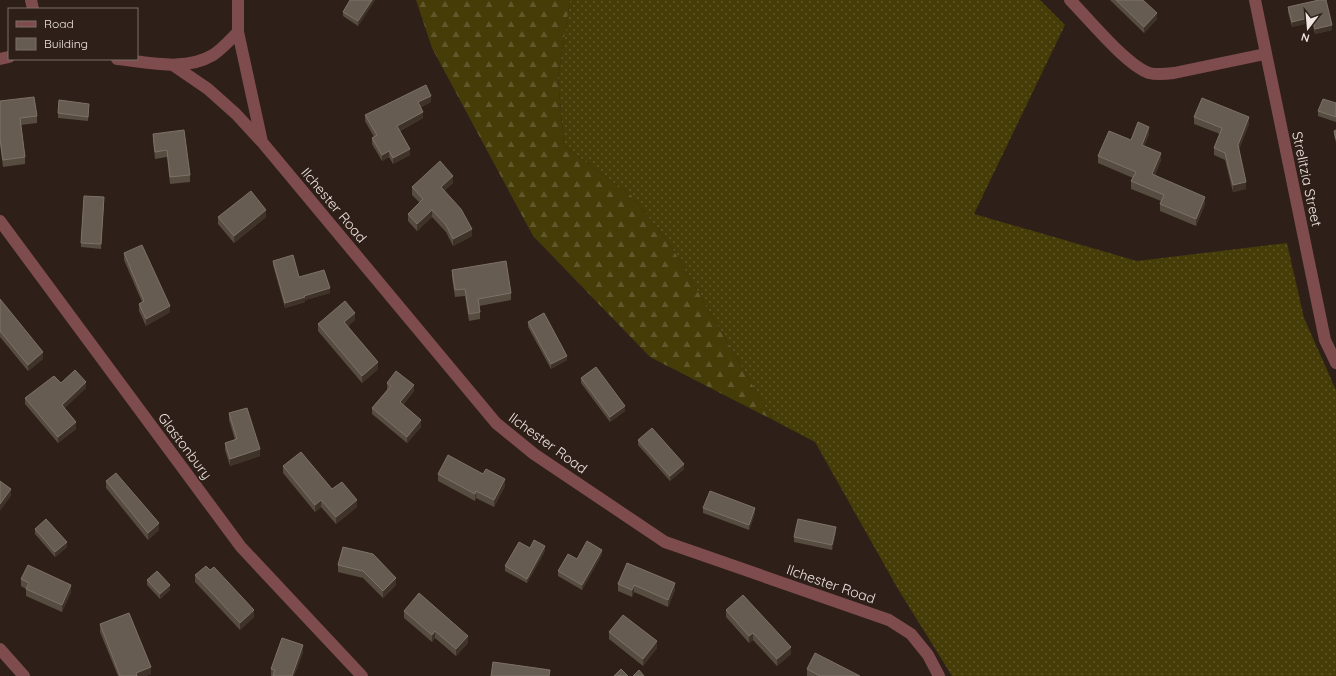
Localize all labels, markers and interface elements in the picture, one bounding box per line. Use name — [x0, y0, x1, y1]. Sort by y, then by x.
legend — [8, 8, 138, 60]
north arrow — [1288, 8, 1328, 48]
text: Road — [44, 16, 74, 31]
text: N — [1299, 30, 1311, 45]
text: Building — [44, 36, 88, 51]
street label: Strelitzia Street — [1288, 130, 1326, 228]
street label: Ilchester Road — [297, 164, 371, 246]
street label: Ilchester Road — [505, 408, 591, 478]
street label: Glastonbury — [154, 409, 216, 483]
street label: Ilchester Road — [784, 560, 878, 608]

